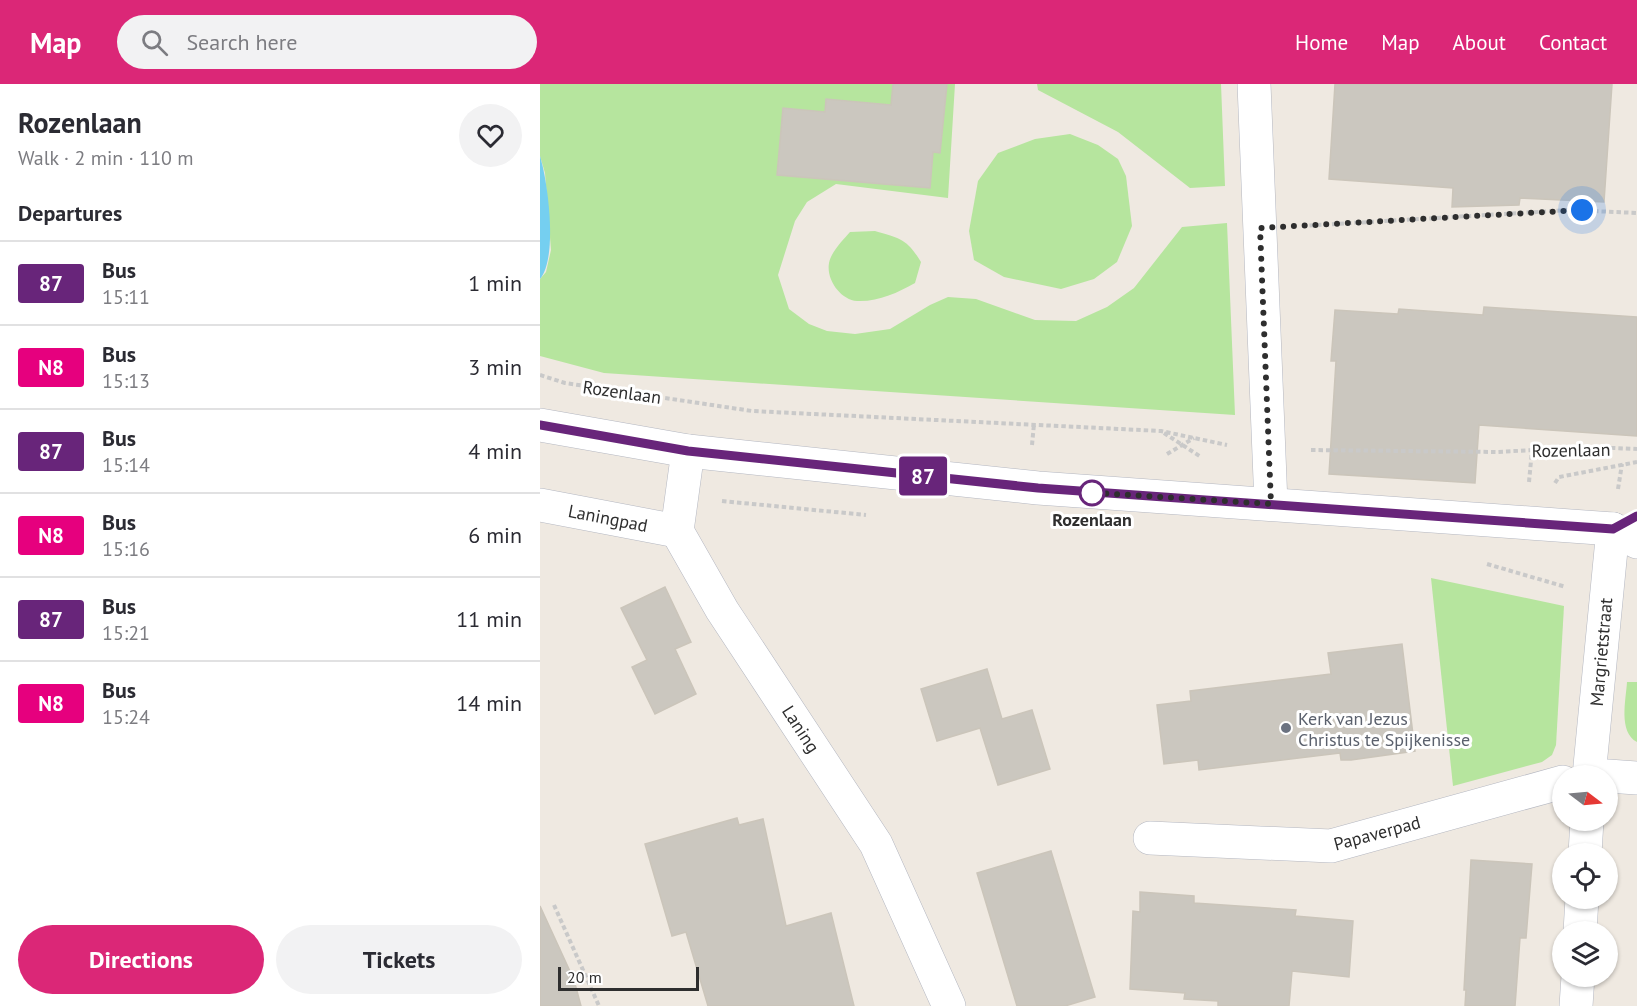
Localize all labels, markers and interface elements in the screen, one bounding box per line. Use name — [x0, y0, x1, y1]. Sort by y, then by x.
search box — [117, 15, 537, 69]
text: Map — [30, 24, 81, 61]
icon: search — [138, 26, 171, 59]
text: Search here — [186, 28, 297, 56]
text: Home — [1295, 29, 1348, 56]
text: Map — [1381, 29, 1420, 56]
text: About — [1453, 29, 1506, 56]
text: Contact — [1539, 29, 1607, 56]
text: Rozenlaan — [18, 104, 142, 141]
button: heart — [459, 104, 522, 167]
text: Walk · 2 min · 110 m — [18, 145, 194, 171]
your location — [1567, 195, 1597, 225]
text: Departures — [18, 199, 122, 227]
text: Bus — [102, 256, 136, 284]
text: 1 min — [468, 269, 522, 297]
text: 87 — [39, 270, 63, 297]
text: 15:11 — [102, 284, 150, 310]
text: Bus — [102, 340, 136, 368]
text: 3 min — [468, 353, 522, 381]
text: N8 — [38, 354, 64, 381]
text: 15:13 — [102, 368, 150, 394]
street label: Rozenlaan — [581, 375, 663, 409]
text: Bus — [102, 424, 136, 452]
text: 4 min — [468, 437, 522, 465]
text: 87 — [39, 438, 63, 465]
street label: Rozenlaan — [1531, 438, 1611, 462]
text: 15:14 — [102, 452, 150, 478]
line badge: 87 — [896, 456, 950, 496]
text: 87 — [911, 463, 935, 490]
marker: Rozenlaan — [1079, 480, 1105, 506]
street label: Laningpad — [566, 499, 650, 537]
text: Bus — [102, 508, 136, 536]
place label: Rozenlaan — [1052, 508, 1132, 531]
text: 6 min — [468, 521, 522, 549]
text: N8 — [38, 522, 64, 549]
text: 15:16 — [102, 536, 150, 562]
text: Bus — [102, 592, 136, 620]
street label: Margrietstraat — [1585, 597, 1617, 707]
text: 11 min — [456, 605, 522, 633]
text: 87 — [39, 606, 63, 633]
text: 15:21 — [102, 620, 150, 646]
text: Bus — [102, 676, 136, 704]
text: 14 min — [456, 689, 522, 717]
text: N8 — [38, 690, 64, 717]
street label: Laning — [777, 701, 825, 757]
text: 15:24 — [102, 704, 150, 730]
place label: Kerk van Jezus Christus te Spijkenisse — [1298, 707, 1470, 751]
marker: Kerk van Jezus Christus te Spijkenisse — [1279, 721, 1293, 735]
north arrow — [1552, 765, 1618, 831]
map controls — [1552, 765, 1618, 987]
street label: Papaverpad — [1331, 810, 1423, 856]
button: locate — [1552, 843, 1618, 909]
button: layers — [1552, 921, 1618, 987]
button: Directions — [18, 925, 264, 994]
button: Tickets — [276, 925, 522, 994]
scale bar — [558, 964, 699, 992]
text: 20 m — [567, 967, 602, 987]

